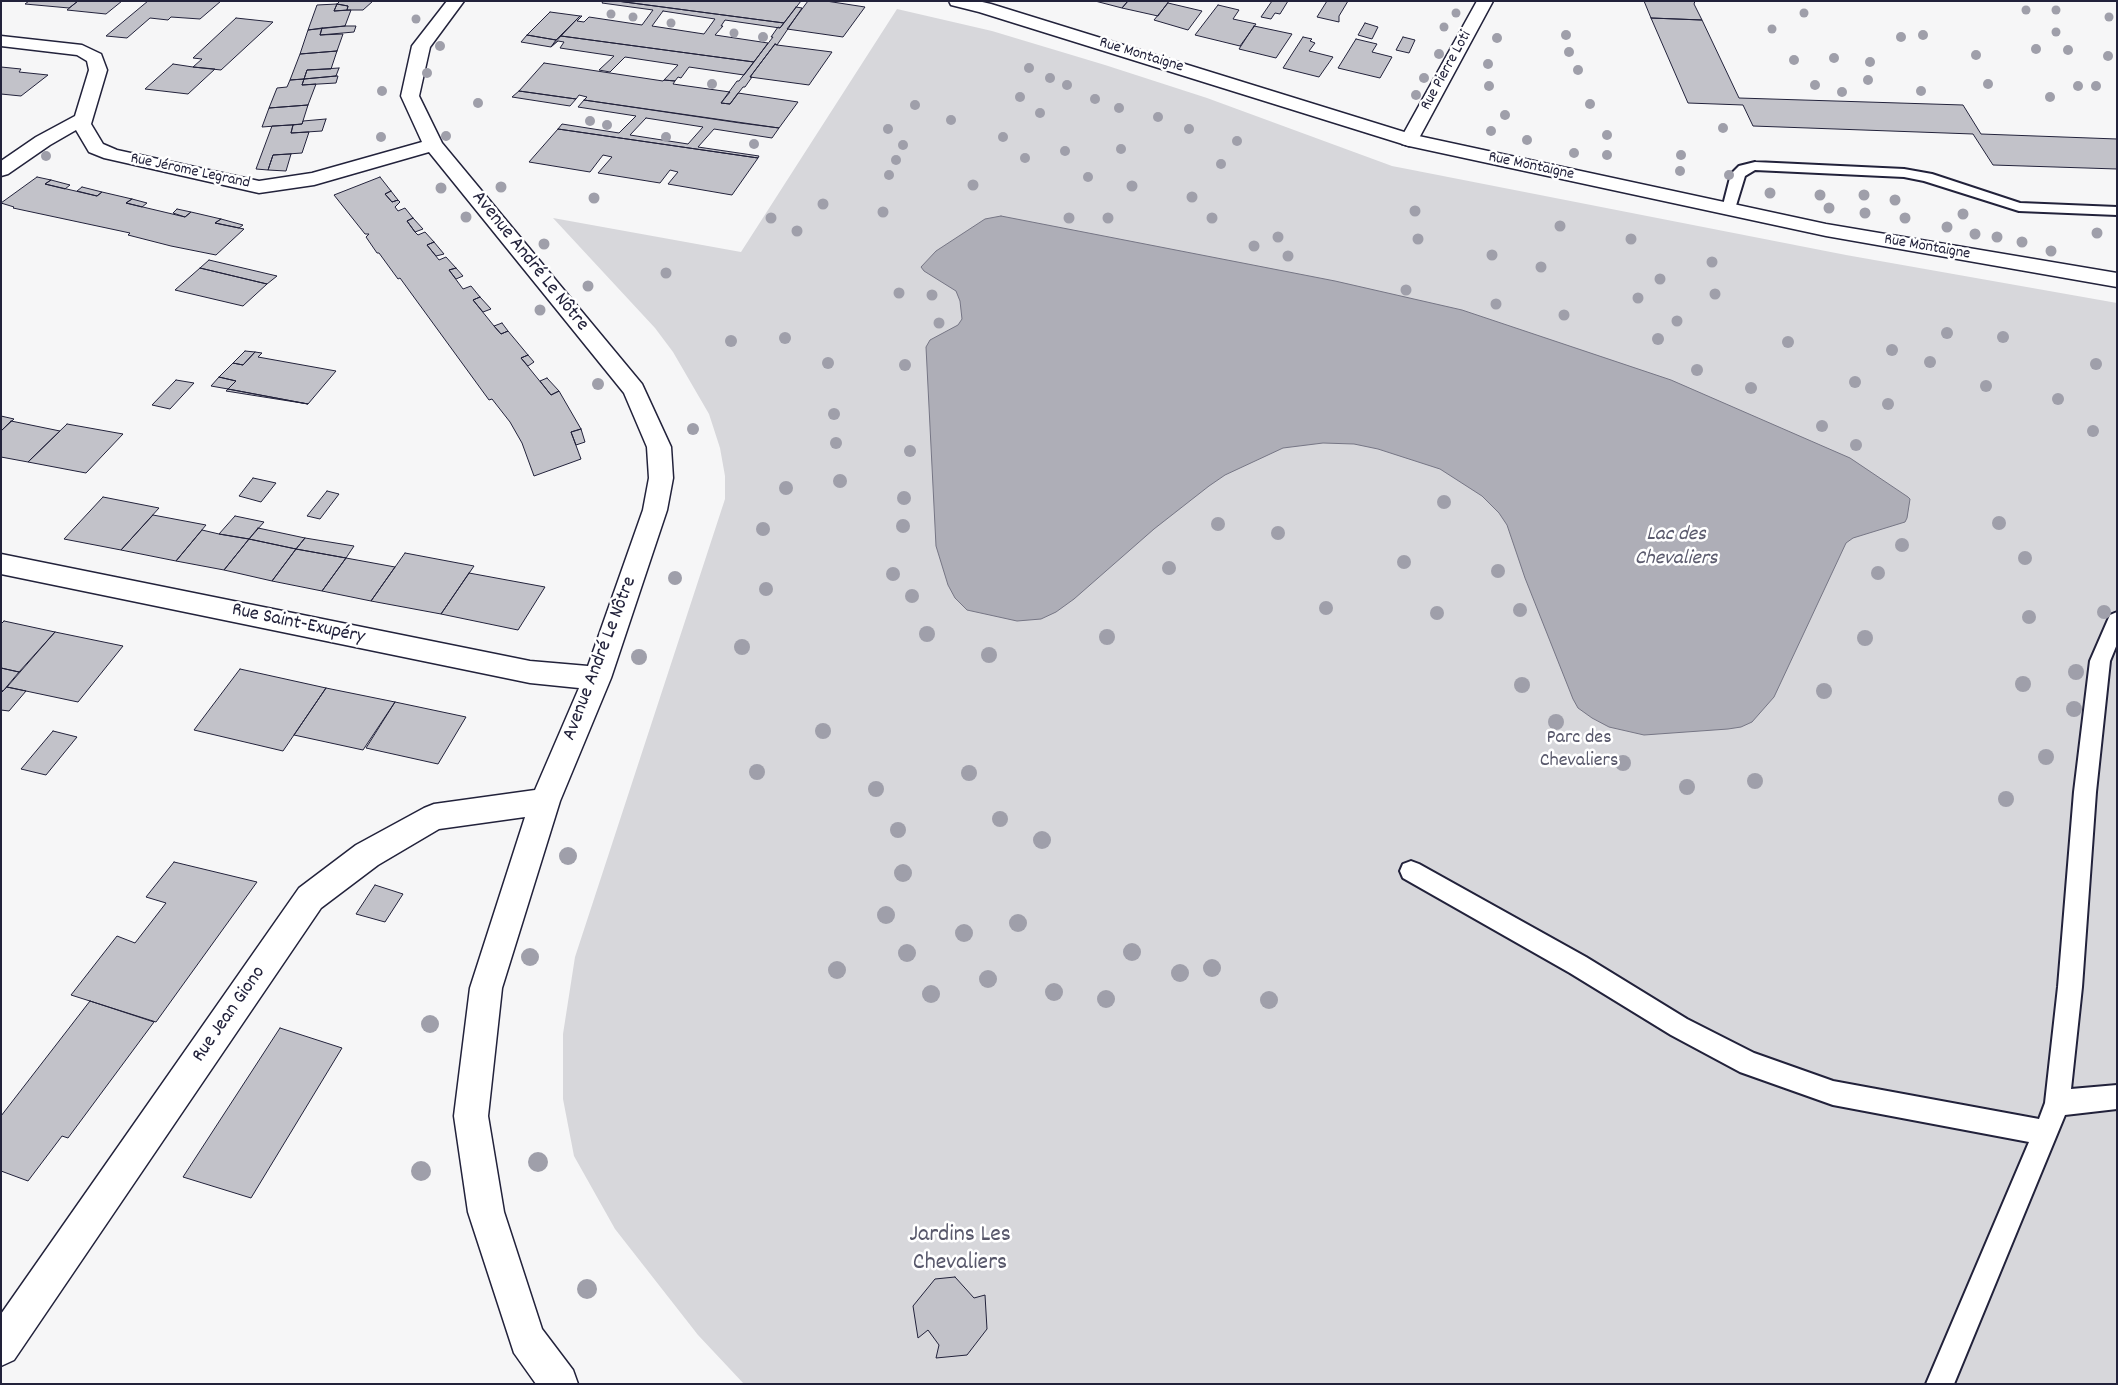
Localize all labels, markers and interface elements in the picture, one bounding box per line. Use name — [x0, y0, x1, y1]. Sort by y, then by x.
street label: Rue Pierre Loti — [1417, 28, 1477, 114]
street label: Rue Montaigne — [1097, 34, 1185, 78]
street label: Rue Montaigne — [1486, 149, 1576, 185]
street label: Rue Jérome Legrand — [128, 150, 252, 194]
street label: Avenue André Le Nôtre — [465, 187, 593, 337]
street label: Rue Montaigne — [1882, 231, 1972, 265]
water label: Lac des Chevaliers — [1635, 523, 1717, 573]
street label: Avenue André Le Nôtre — [559, 574, 643, 744]
street label: Rue Saint-Exupéry — [229, 599, 367, 651]
park label: Parc des Chevaliers — [1540, 727, 1618, 774]
street label: Rue Jean Giono — [188, 962, 272, 1068]
park label: Jardins Les Chevaliers — [909, 1223, 1011, 1279]

